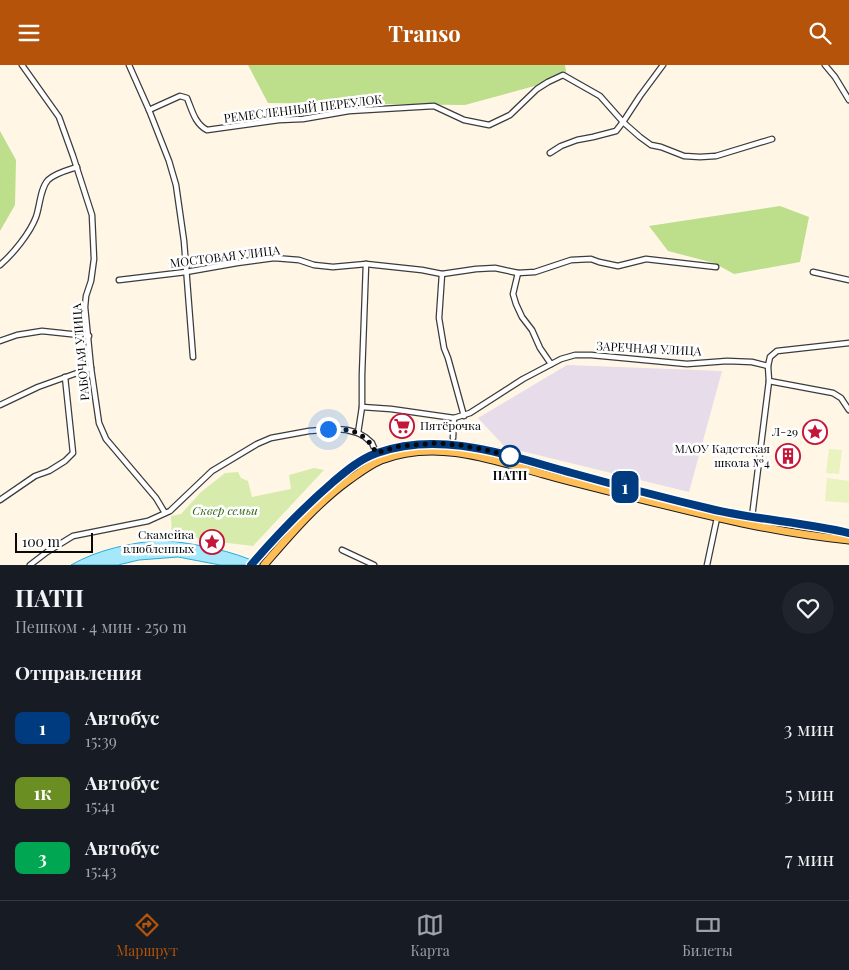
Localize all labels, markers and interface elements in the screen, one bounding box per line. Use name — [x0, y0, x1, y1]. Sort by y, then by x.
text: Transo — [388, 18, 461, 48]
icon: menu — [15, 19, 43, 47]
icon: search — [806, 19, 834, 47]
street label: РЕМЕСЛЕННЫЙ ПЕРЕУЛОК — [223, 90, 383, 126]
street label: МОСТОВАЯ УЛИЦА — [169, 241, 281, 271]
street label: РАБОЧАЯ УЛИЦА — [68, 302, 92, 401]
street label: ЗАРЕЧНАЯ УЛИЦА — [596, 337, 702, 359]
supermarket icon: Пятёрочка — [389, 413, 415, 439]
your location — [316, 417, 341, 442]
place label: Пятёрочка — [420, 417, 481, 433]
place icon: Л-29 — [802, 419, 828, 445]
place label: Л-29 — [771, 423, 798, 439]
place label: МАОУ Кадетская школа №4 — [674, 440, 771, 470]
building icon: МАОУ Кадетская школа №4 — [775, 443, 801, 469]
marker: ПАТП — [499, 445, 521, 467]
place label: ПАТП — [493, 467, 528, 483]
line badge: 1 — [609, 471, 641, 503]
text: 1 — [622, 475, 628, 499]
park label: Сквер семьи — [192, 502, 258, 518]
place label: Скамейка влюбленных — [123, 526, 195, 556]
place icon: Скамейка влюбленных — [199, 529, 225, 555]
scale bar — [15, 530, 92, 553]
text: 100 m — [22, 532, 60, 551]
text: ПАТП — [15, 581, 84, 613]
button: heart — [782, 582, 834, 634]
text: Пешком · 4 мин · 250 m — [15, 616, 187, 637]
text: Отправления — [15, 659, 142, 685]
text: Автобус — [85, 704, 160, 730]
text: 3 мин — [784, 715, 834, 741]
text: 1 — [39, 716, 46, 740]
text: 15:39 — [85, 730, 117, 751]
text: Автобус — [85, 769, 160, 795]
text: 5 мин — [785, 780, 834, 806]
text: 1к — [34, 781, 51, 805]
text: 15:41 — [85, 795, 115, 816]
text: Автобус — [85, 834, 160, 860]
text: 7 мин — [785, 845, 834, 871]
text: 3 — [38, 846, 47, 870]
text: 15:43 — [85, 860, 116, 881]
tab: Маршрут — [116, 911, 178, 960]
tab: Карта — [411, 911, 450, 960]
tab: Билеты — [682, 911, 733, 960]

